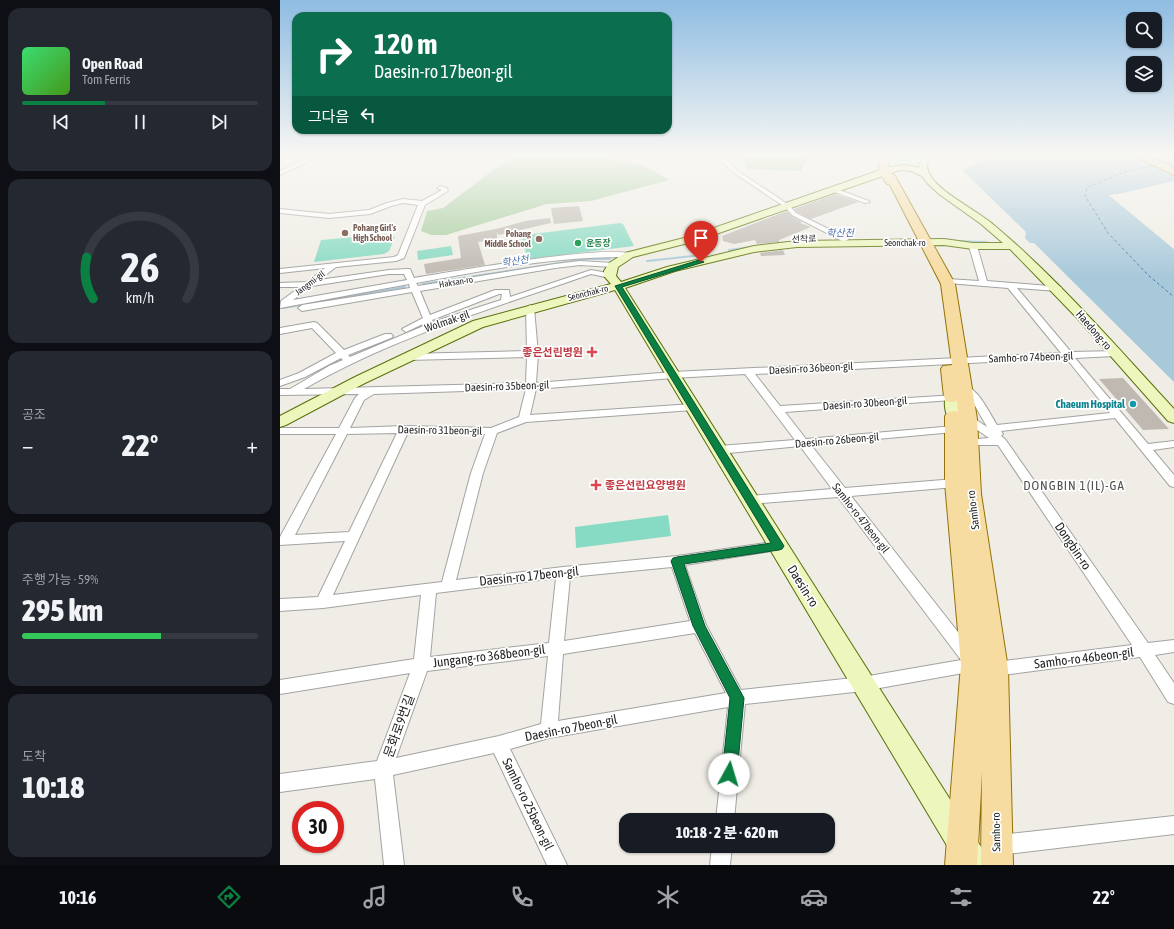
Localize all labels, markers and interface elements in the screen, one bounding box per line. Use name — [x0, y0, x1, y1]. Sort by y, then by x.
map controls — [1126, 12, 1162, 92]
button: search — [1126, 12, 1162, 48]
icon: right — [308, 28, 360, 80]
text: 120 m — [374, 28, 437, 60]
text: Open Road — [82, 55, 143, 72]
button: layers — [1126, 56, 1162, 92]
text: Daesin-ro 17beon-gil — [374, 61, 512, 82]
text: Tom Ferris — [82, 72, 130, 87]
icon: left — [357, 104, 379, 126]
text: 그다음 — [308, 108, 349, 125]
icon: previous — [50, 111, 72, 133]
icon: pause — [129, 111, 151, 133]
icon: next — [208, 111, 230, 133]
pin — [684, 221, 718, 262]
place label: Pohang Girl's High School — [353, 223, 397, 243]
icon: arrive — [690, 227, 712, 249]
water label: 학산천 — [826, 227, 856, 239]
marker: Pohang Girl's High School — [340, 228, 350, 238]
place label: Pohang Middle School — [484, 229, 532, 249]
marker: Pohang Middle School — [534, 234, 544, 244]
street label: 선착로 — [791, 234, 817, 244]
marker: 운동장 — [573, 238, 583, 248]
place label: 운동장 — [586, 238, 611, 248]
street label: Seonchak-ro — [884, 238, 926, 248]
text: 26 — [120, 243, 160, 291]
water label: 학산천 — [501, 253, 531, 269]
street label: Jangmi-gil — [293, 268, 327, 297]
street label: Haksan-ro — [438, 274, 474, 290]
street label: Seonchak-ro — [567, 283, 609, 303]
text: km/h — [126, 290, 154, 306]
street label: Wolmak-gil — [423, 308, 471, 334]
street label: Haedong-ro — [1074, 308, 1114, 352]
place label: 좋은선린병원 — [522, 346, 583, 358]
marker: 좋은선린병원 — [586, 346, 598, 358]
street label: Samho-ro 74beon-gil — [988, 350, 1074, 364]
street label: Daesin-ro 36beon-gil — [768, 360, 854, 376]
street label: Daesin-ro 35beon-gil — [465, 379, 550, 393]
street label: Daesin-ro 30beon-gil — [822, 394, 908, 412]
place label: Chaeum Hospital — [1055, 398, 1126, 410]
marker: Chaeum Hospital — [1128, 399, 1138, 409]
text: 공조 — [22, 407, 46, 422]
street label: Daesin-ro 31beon-gil — [398, 423, 482, 437]
text: 22° — [122, 428, 158, 462]
street label: Daesin-ro 26beon-gil — [794, 430, 880, 450]
text: − — [22, 432, 33, 458]
text: + — [247, 432, 258, 458]
district label: DONGBIN 1(IL)-GA — [1023, 478, 1125, 493]
marker: 좋은선린요양병원 — [590, 479, 602, 491]
place label: 좋은선린요양병원 — [605, 479, 686, 491]
street label: Samho-ro 47beon-gil — [830, 481, 892, 555]
street label: Samho-ro — [965, 490, 981, 530]
street label: Dongbin-ro — [1052, 519, 1094, 573]
street label: Daesin-ro — [784, 562, 822, 610]
street label: Daesin-ro 17beon-gil — [478, 563, 580, 589]
text: 주행 가능 · 59% — [22, 572, 98, 587]
text: 295 km — [22, 593, 103, 627]
street label: Jungang-ro 368beon-gil — [432, 642, 547, 670]
street label: Samho-ro 46beon-gil — [1033, 644, 1135, 672]
street label: 문화로9번길 — [381, 692, 417, 760]
street label: Daesin-ro 7beon-gil — [523, 712, 619, 744]
text: 도착 — [22, 749, 46, 764]
position arrow — [708, 753, 750, 795]
street label: Samho-ro 25beon-gil — [499, 756, 557, 853]
text: 10:18 — [22, 770, 84, 804]
speed limit sign: 30 — [292, 801, 344, 853]
street label: Samho-ro — [990, 812, 1002, 852]
text: 10:18 · 2 분 · 620 m — [676, 824, 778, 841]
icon: directions — [215, 883, 243, 911]
icon: music — [361, 883, 389, 911]
icon: phone — [508, 883, 536, 911]
icon: climate — [654, 883, 682, 911]
icon: car — [800, 883, 828, 911]
icon: filters — [947, 883, 975, 911]
text: 10:16 — [59, 887, 97, 908]
text: 22° — [1093, 887, 1115, 908]

